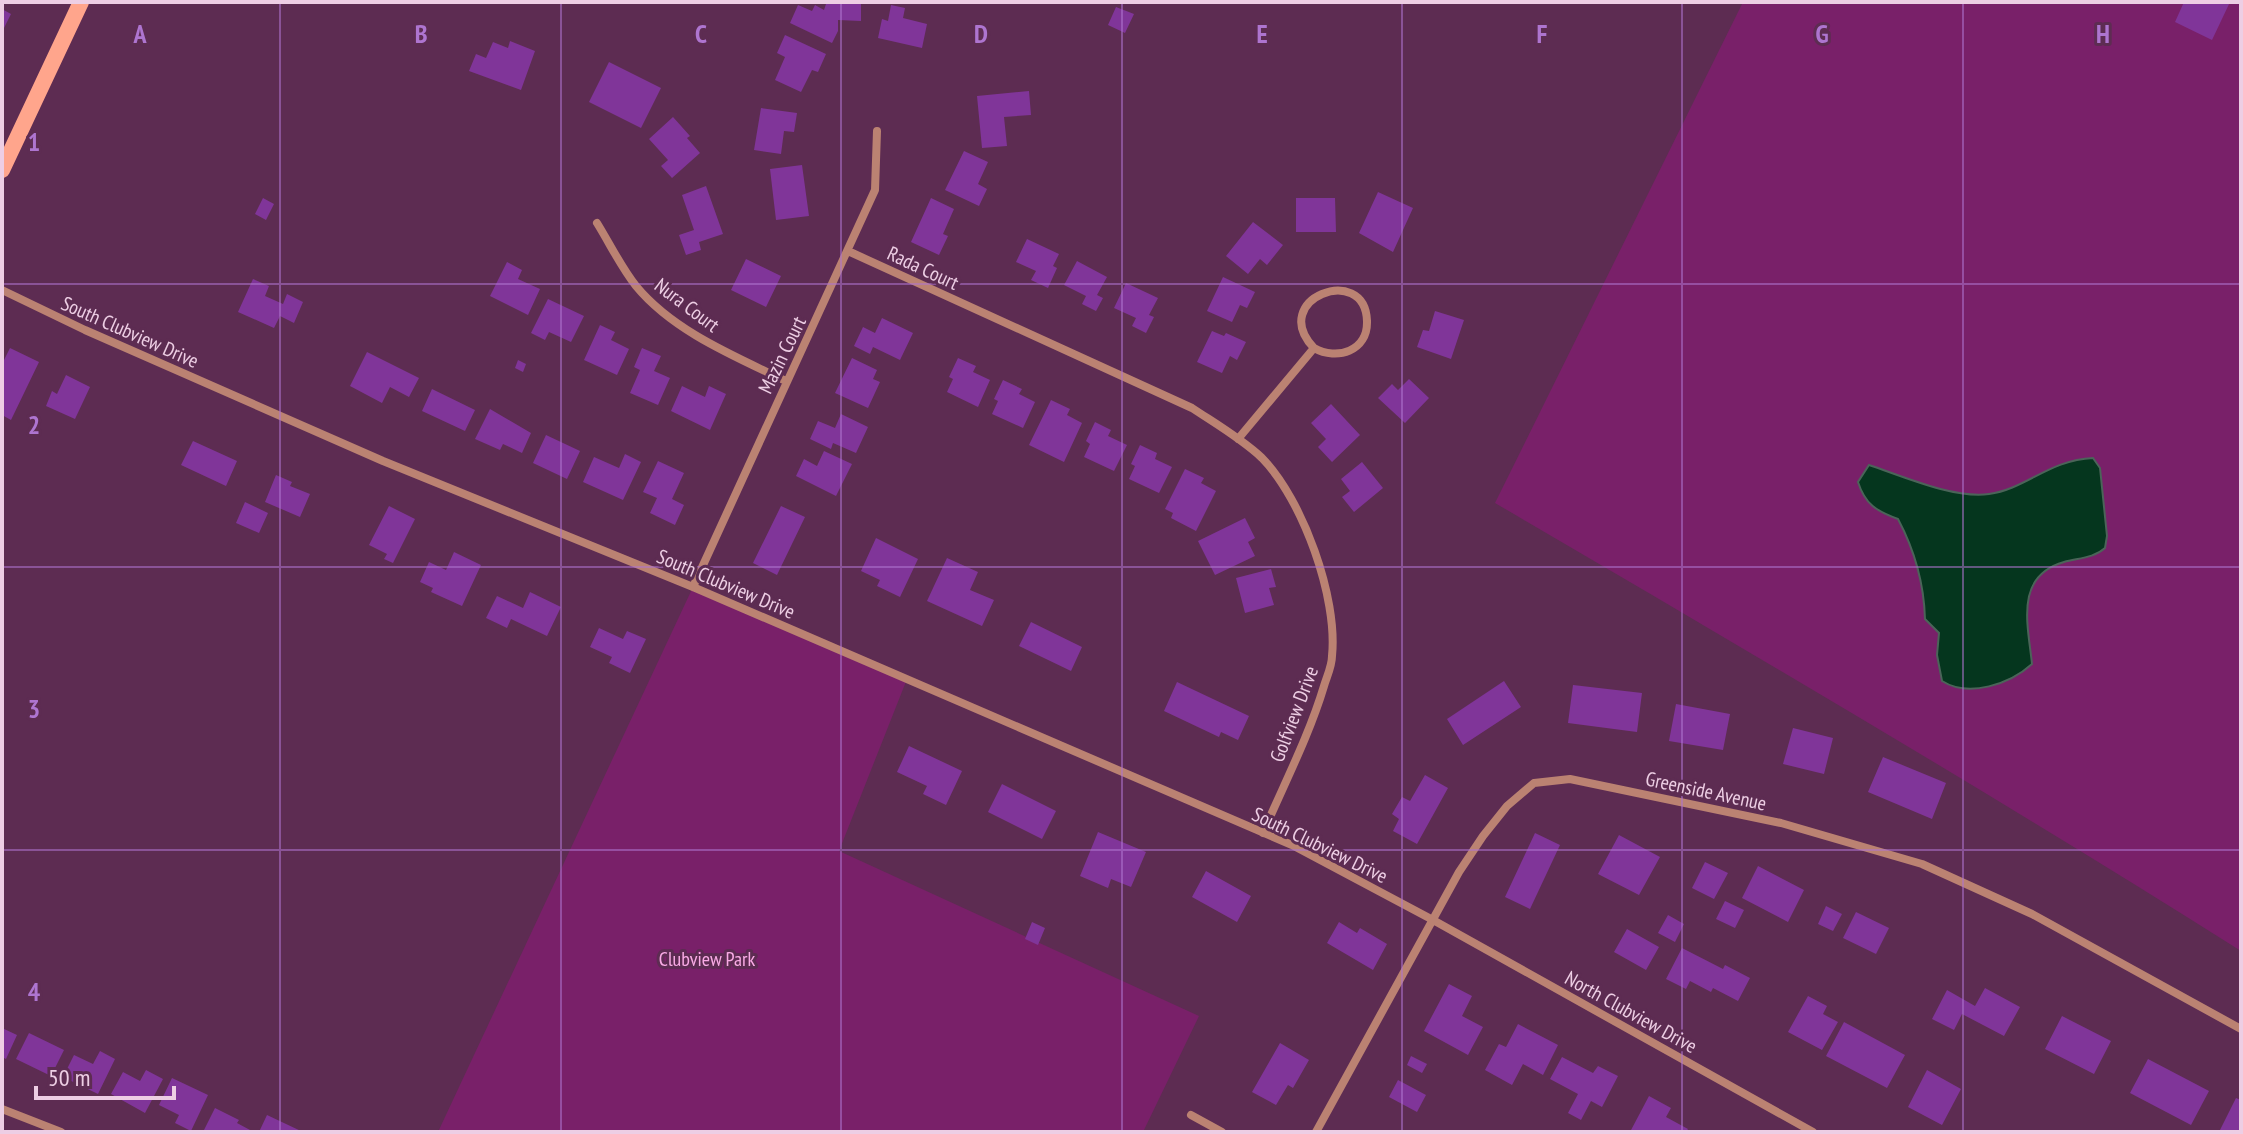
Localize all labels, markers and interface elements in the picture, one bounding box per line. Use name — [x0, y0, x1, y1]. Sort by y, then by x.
text: A — [132, 17, 147, 50]
text: B — [415, 17, 428, 50]
text: C — [695, 17, 707, 50]
text: D — [974, 17, 988, 50]
text: E — [1256, 17, 1268, 50]
text: F — [1537, 17, 1548, 50]
text: G — [1815, 17, 1829, 50]
text: H — [2096, 17, 2110, 50]
text: 1 — [28, 125, 40, 158]
street label: Rada Court — [883, 240, 963, 296]
street label: Nura Court — [649, 272, 725, 338]
street label: South Clubview Drive — [57, 290, 203, 374]
street label: Mazin Court — [752, 312, 812, 398]
text: 2 — [28, 408, 40, 441]
street label: South Clubview Drive — [653, 543, 799, 625]
street label: Golfview Drive — [1264, 662, 1324, 766]
text: 3 — [28, 692, 40, 725]
street label: Greenside Avenue — [1643, 766, 1769, 816]
street label: South Clubview Drive — [1248, 801, 1392, 889]
park label: Clubview Park — [659, 946, 756, 972]
street label: North Clubview Drive — [1560, 965, 1702, 1059]
text: 4 — [28, 975, 41, 1008]
scale bar — [36, 1050, 174, 1100]
text: 50 m — [48, 1062, 90, 1093]

